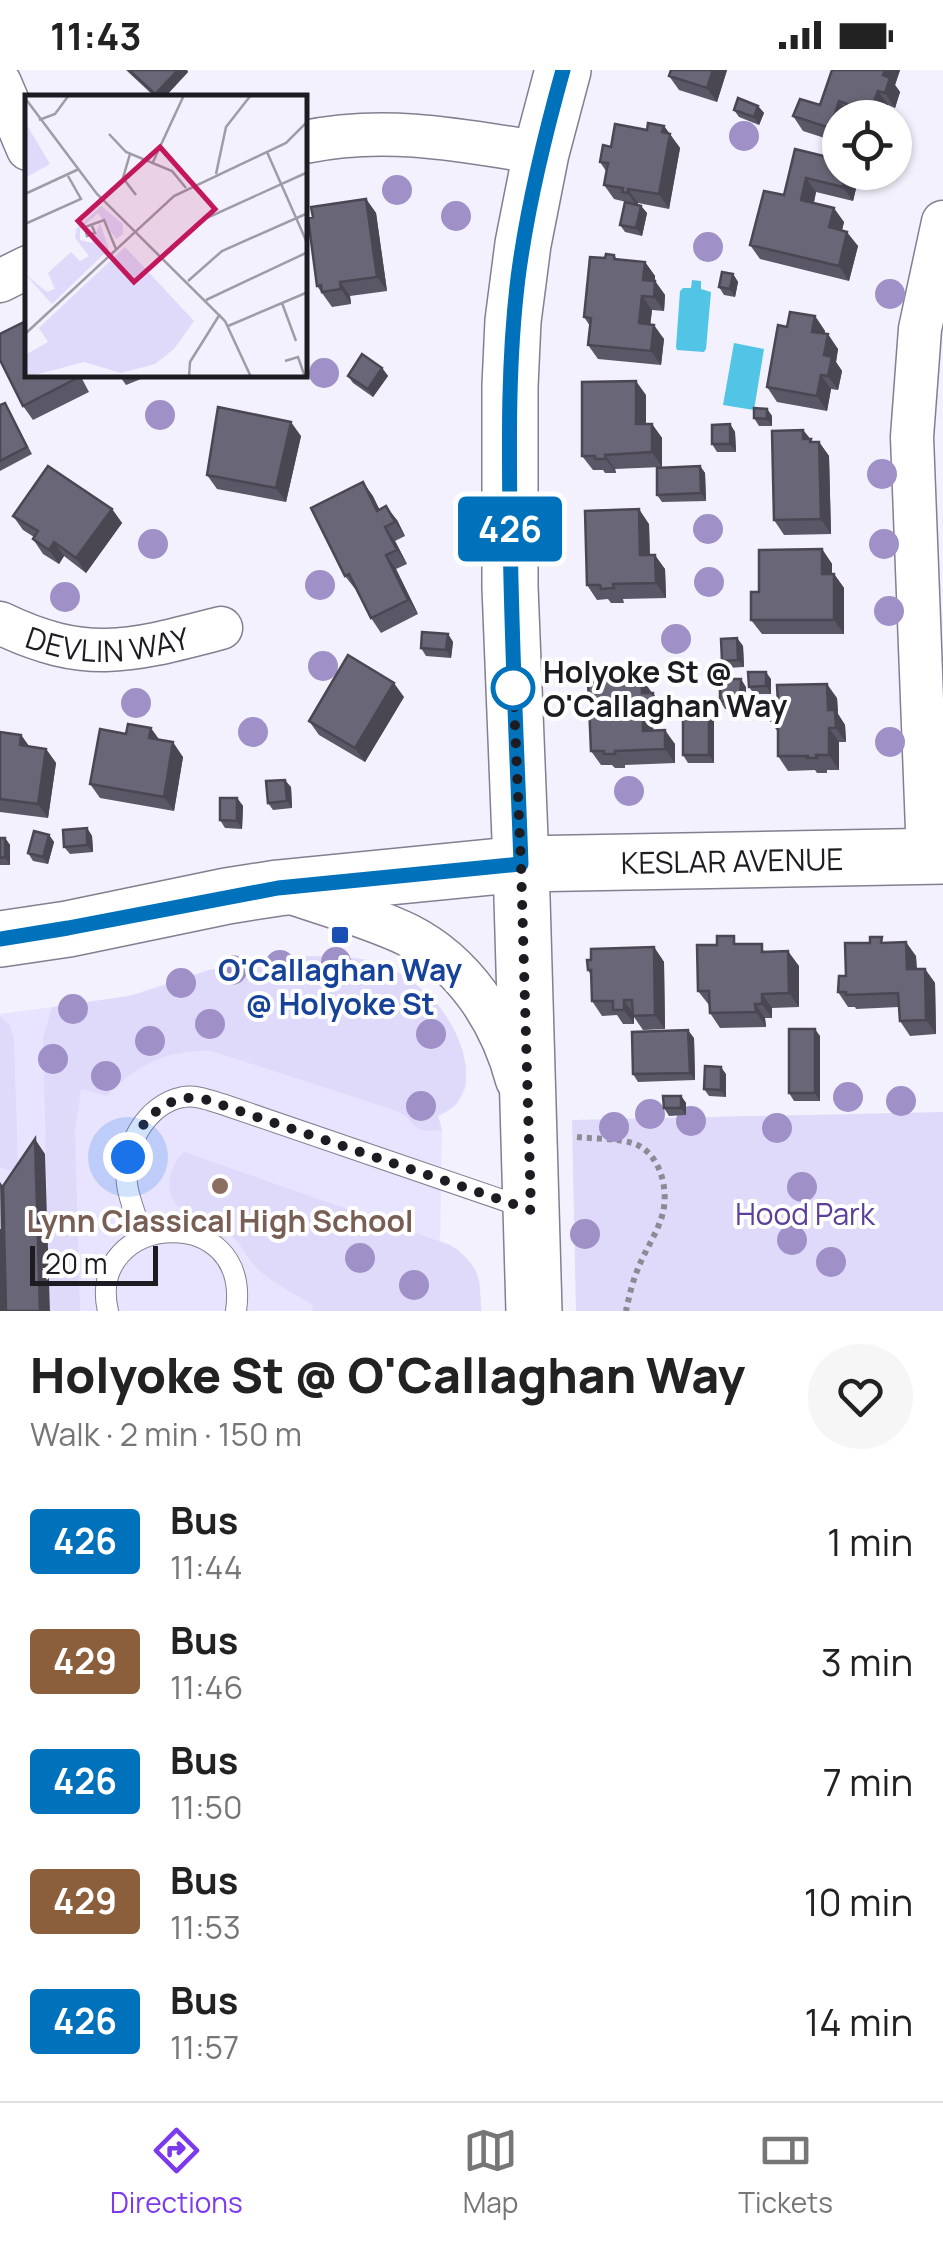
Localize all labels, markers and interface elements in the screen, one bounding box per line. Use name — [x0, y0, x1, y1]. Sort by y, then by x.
text: 11:43 — [50, 9, 142, 61]
inset map — [25, 95, 308, 378]
map controls — [822, 100, 912, 190]
button: locate — [822, 100, 912, 190]
line badge: 426 — [452, 496, 568, 562]
text: 426 — [478, 505, 542, 553]
street label: DEVLIN WAY — [21, 616, 193, 671]
place label: Holyoke St @ O'Callaghan Way — [543, 651, 787, 726]
marker: Holyoke St @ O'Callaghan Way — [492, 667, 534, 709]
street label: KESLAR AVENUE — [620, 837, 844, 883]
marker: O'Callaghan Way @ Holyoke St — [329, 924, 351, 946]
place label: O'Callaghan Way @ Holyoke St — [218, 949, 462, 1024]
your location — [103, 1132, 153, 1182]
marker: Lynn Classical High School — [209, 1175, 231, 1197]
park label: Hood Park — [735, 1193, 876, 1234]
place label: Lynn Classical High School — [27, 1200, 413, 1241]
scale bar — [30, 1241, 158, 1286]
text: 20 m — [45, 1244, 107, 1282]
text: Holyoke St @ O'Callaghan Way — [30, 1342, 745, 1407]
button: heart — [808, 1344, 913, 1449]
text: Walk · 2 min · 150 m — [30, 1412, 302, 1456]
text: Bus — [170, 1493, 238, 1545]
text: 1 min — [827, 1515, 913, 1567]
text: 426 — [53, 1517, 117, 1565]
text: 11:44 — [170, 1545, 243, 1589]
text: Bus — [170, 1613, 238, 1665]
text: 3 min — [821, 1635, 913, 1687]
text: 429 — [53, 1637, 117, 1685]
text: 11:46 — [170, 1665, 243, 1709]
text: Bus — [170, 1733, 238, 1785]
text: 7 min — [823, 1755, 913, 1807]
text: 426 — [53, 1757, 117, 1805]
text: 11:50 — [170, 1785, 243, 1829]
text: Bus — [170, 1853, 238, 1905]
text: 10 min — [804, 1875, 913, 1927]
text: 429 — [53, 1877, 117, 1925]
text: 11:53 — [170, 1905, 241, 1949]
text: Bus — [170, 1973, 238, 2025]
text: 14 min — [805, 1995, 913, 2047]
text: 426 — [53, 1997, 117, 2045]
text: 11:57 — [170, 2025, 239, 2069]
tab: Directions — [110, 2123, 243, 2221]
tab: Map — [463, 2123, 518, 2221]
tab: Tickets — [738, 2123, 833, 2221]

